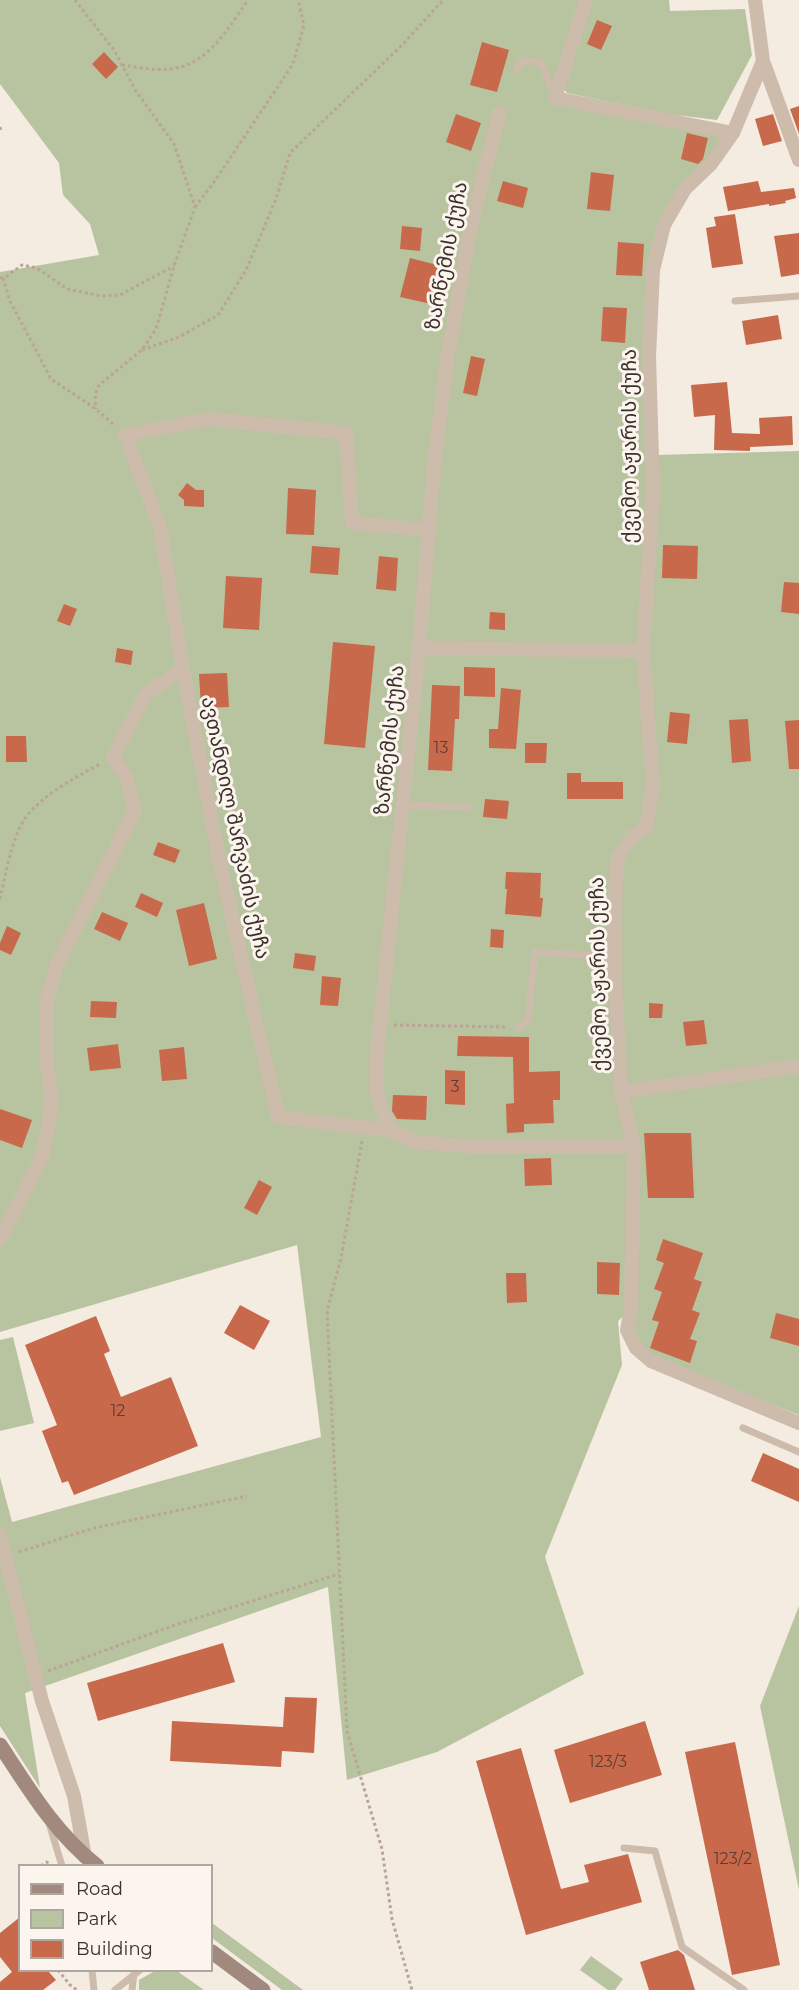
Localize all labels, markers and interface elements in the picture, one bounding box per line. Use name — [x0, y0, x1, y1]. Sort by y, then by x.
street label: ზარწემის ქუჩა — [421, 180, 473, 332]
street label: ქვემო აჟარის ქუჩა — [618, 349, 642, 543]
street label: ზარწემის ქუჩა — [370, 664, 410, 816]
street label: ავთანდილ შარვაძის ქუჩა — [195, 695, 275, 961]
house number: 13 — [434, 738, 448, 758]
street label: ქვემო აჟარის ქუჩა — [585, 877, 613, 1071]
house number: 3 — [450, 1077, 460, 1097]
house number: 12 — [111, 1401, 125, 1421]
house number: 123/3 — [589, 1752, 627, 1772]
house number: 123/2 — [714, 1849, 752, 1869]
legend — [18, 1864, 213, 1972]
text: Road — [76, 1878, 123, 1900]
text: Park — [76, 1908, 117, 1930]
text: Building — [76, 1938, 153, 1960]

